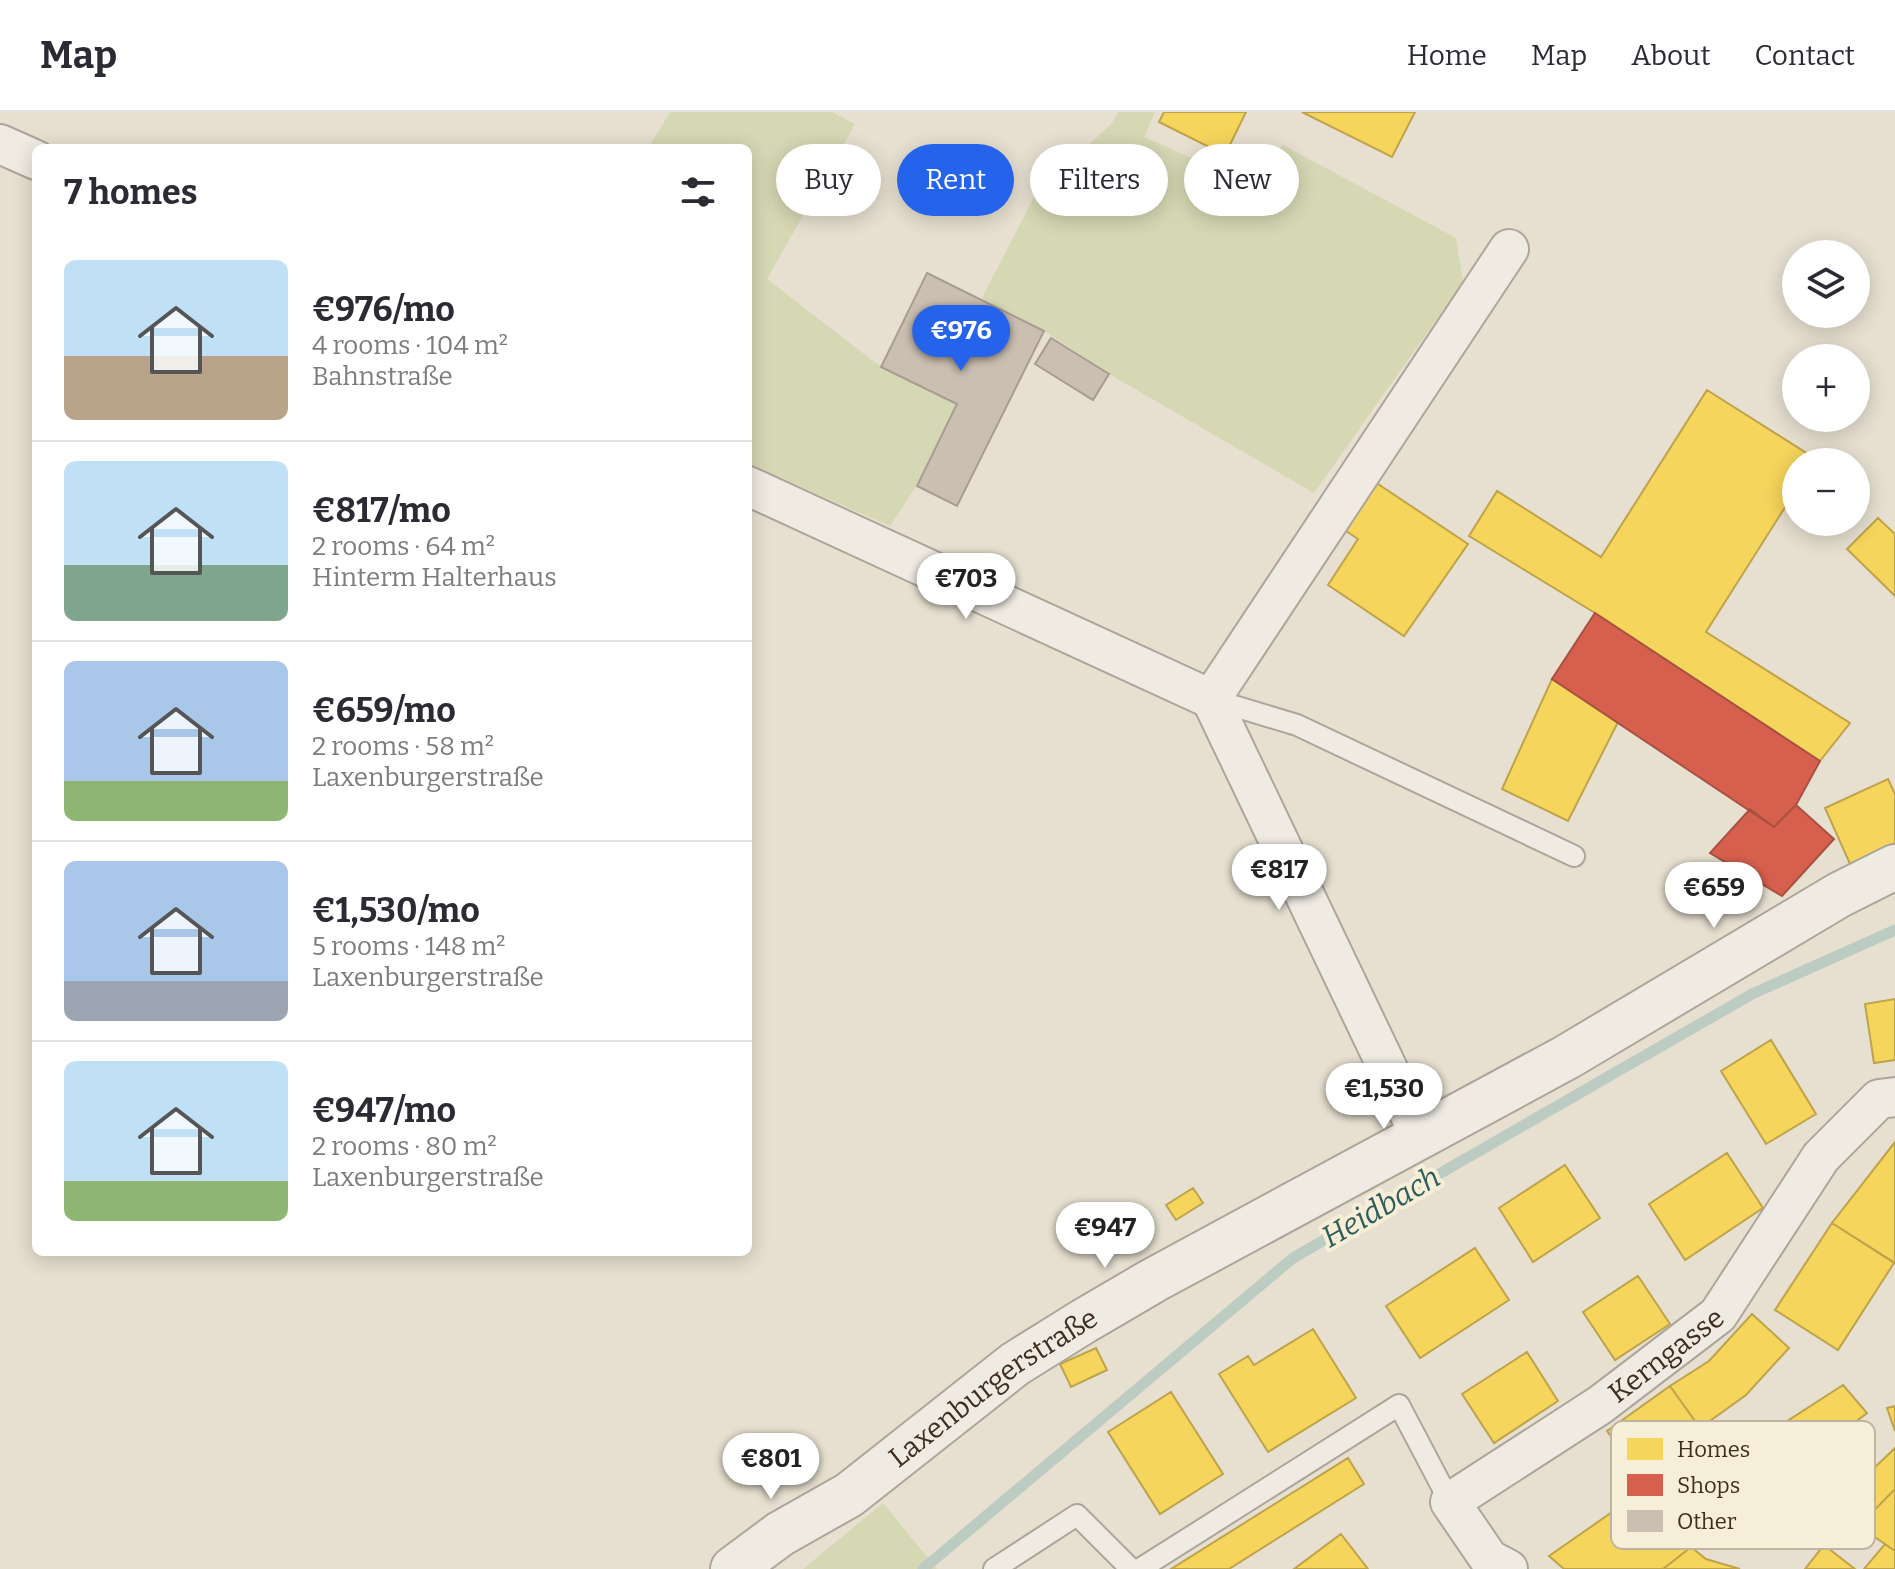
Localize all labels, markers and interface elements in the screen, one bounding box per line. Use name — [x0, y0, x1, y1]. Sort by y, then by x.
text: Map — [40, 32, 117, 78]
text: Home — [1407, 39, 1487, 72]
text: Map — [1531, 39, 1587, 72]
text: About — [1631, 39, 1711, 72]
text: Contact — [1755, 39, 1855, 72]
chip: Buy — [776, 144, 881, 216]
chip: Rent — [897, 144, 1014, 216]
chip: Filters — [1030, 144, 1168, 216]
chip: New — [1184, 144, 1299, 216]
icon: filters — [676, 170, 720, 214]
text: 7 homes — [64, 172, 197, 213]
map controls — [1782, 240, 1870, 536]
button: layers — [1782, 240, 1870, 328]
text: €976/mo — [312, 289, 455, 330]
icon: home — [128, 292, 224, 388]
pin: €976 — [914, 305, 1008, 373]
text: €976 — [930, 315, 992, 346]
text: 4 rooms · 104 m² — [312, 330, 508, 361]
button: + — [1782, 344, 1870, 432]
text: Bahnstraße — [312, 361, 453, 392]
button: − — [1782, 448, 1870, 536]
text: €817/mo — [312, 490, 451, 531]
icon: home — [128, 493, 224, 589]
text: 2 rooms · 64 m² — [312, 531, 495, 562]
pin: €703 — [919, 553, 1013, 621]
text: Hinterm Halterhaus — [312, 562, 557, 593]
text: €703 — [935, 563, 997, 594]
text: €659/mo — [312, 690, 456, 731]
icon: home — [128, 693, 224, 789]
text: 2 rooms · 58 m² — [312, 731, 494, 762]
text: Laxenburgerstraße — [312, 762, 544, 793]
pin: €817 — [1232, 844, 1326, 912]
text: €817 — [1250, 854, 1308, 885]
pin: €659 — [1667, 862, 1761, 930]
text: €659 — [1683, 872, 1745, 903]
text: €1,530/mo — [312, 890, 480, 931]
icon: home — [128, 893, 224, 989]
text: 5 rooms · 148 m² — [312, 931, 506, 962]
text: Laxenburgerstraße — [312, 962, 544, 993]
pin: €1,530 — [1319, 1063, 1449, 1131]
text: €1,530 — [1344, 1073, 1424, 1104]
text: €947/mo — [312, 1090, 456, 1131]
icon: home — [128, 1093, 224, 1189]
text: 2 rooms · 80 m² — [312, 1131, 497, 1162]
water label: Heidbach — [1316, 1159, 1446, 1255]
text: Laxenburgerstraße — [312, 1162, 544, 1193]
pin: €947 — [1058, 1202, 1152, 1270]
text: €947 — [1074, 1212, 1136, 1243]
street label: Kerngasse — [1602, 1300, 1730, 1409]
street label: Laxenburgerstraße — [882, 1301, 1103, 1474]
legend — [1611, 1421, 1875, 1549]
pin: €801 — [724, 1433, 818, 1501]
text: Homes — [1677, 1436, 1750, 1463]
text: €801 — [740, 1443, 802, 1474]
text: Shops — [1677, 1472, 1740, 1499]
text: Other — [1677, 1508, 1737, 1535]

